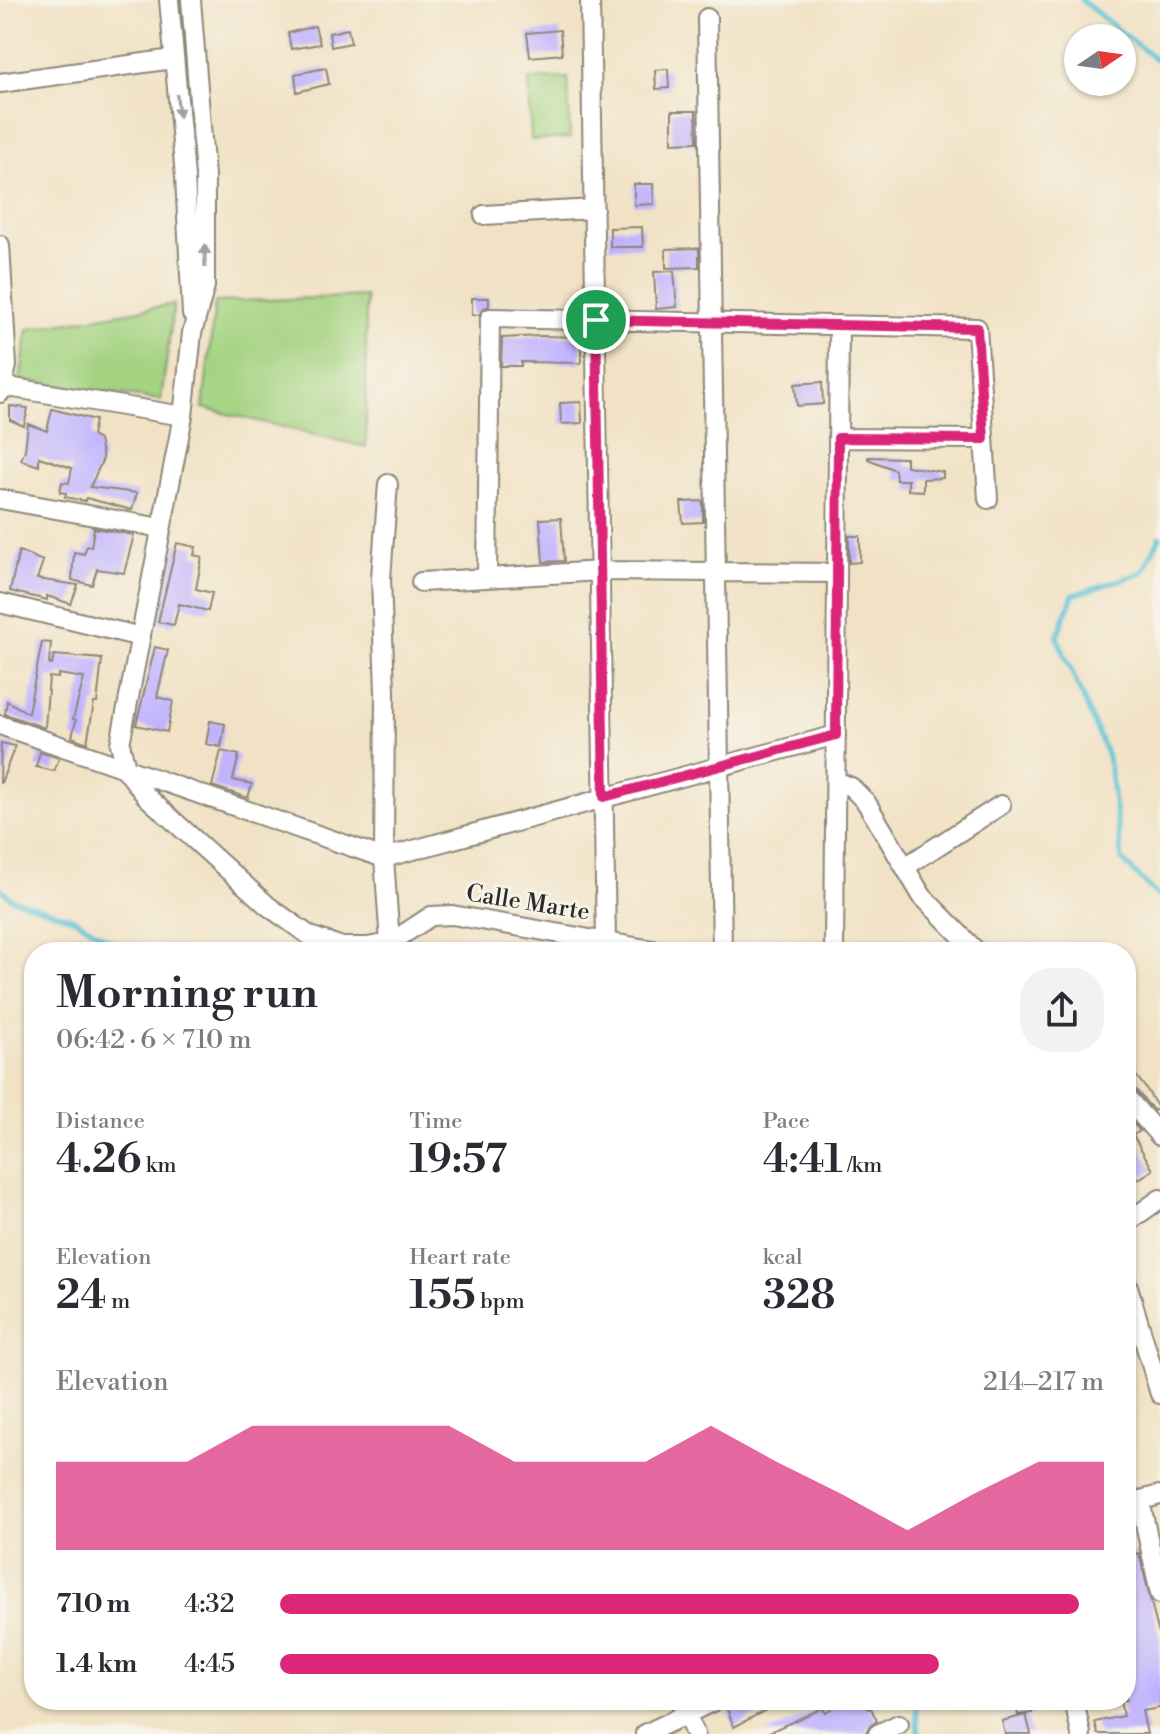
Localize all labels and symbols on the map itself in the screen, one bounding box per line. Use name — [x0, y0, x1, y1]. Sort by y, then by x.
north arrow — [1064, 24, 1136, 96]
one-way arrow — [171, 94, 184, 119]
one-way arrow — [199, 243, 211, 268]
pin — [562, 286, 630, 354]
street label: Calle Marte — [464, 878, 592, 928]

